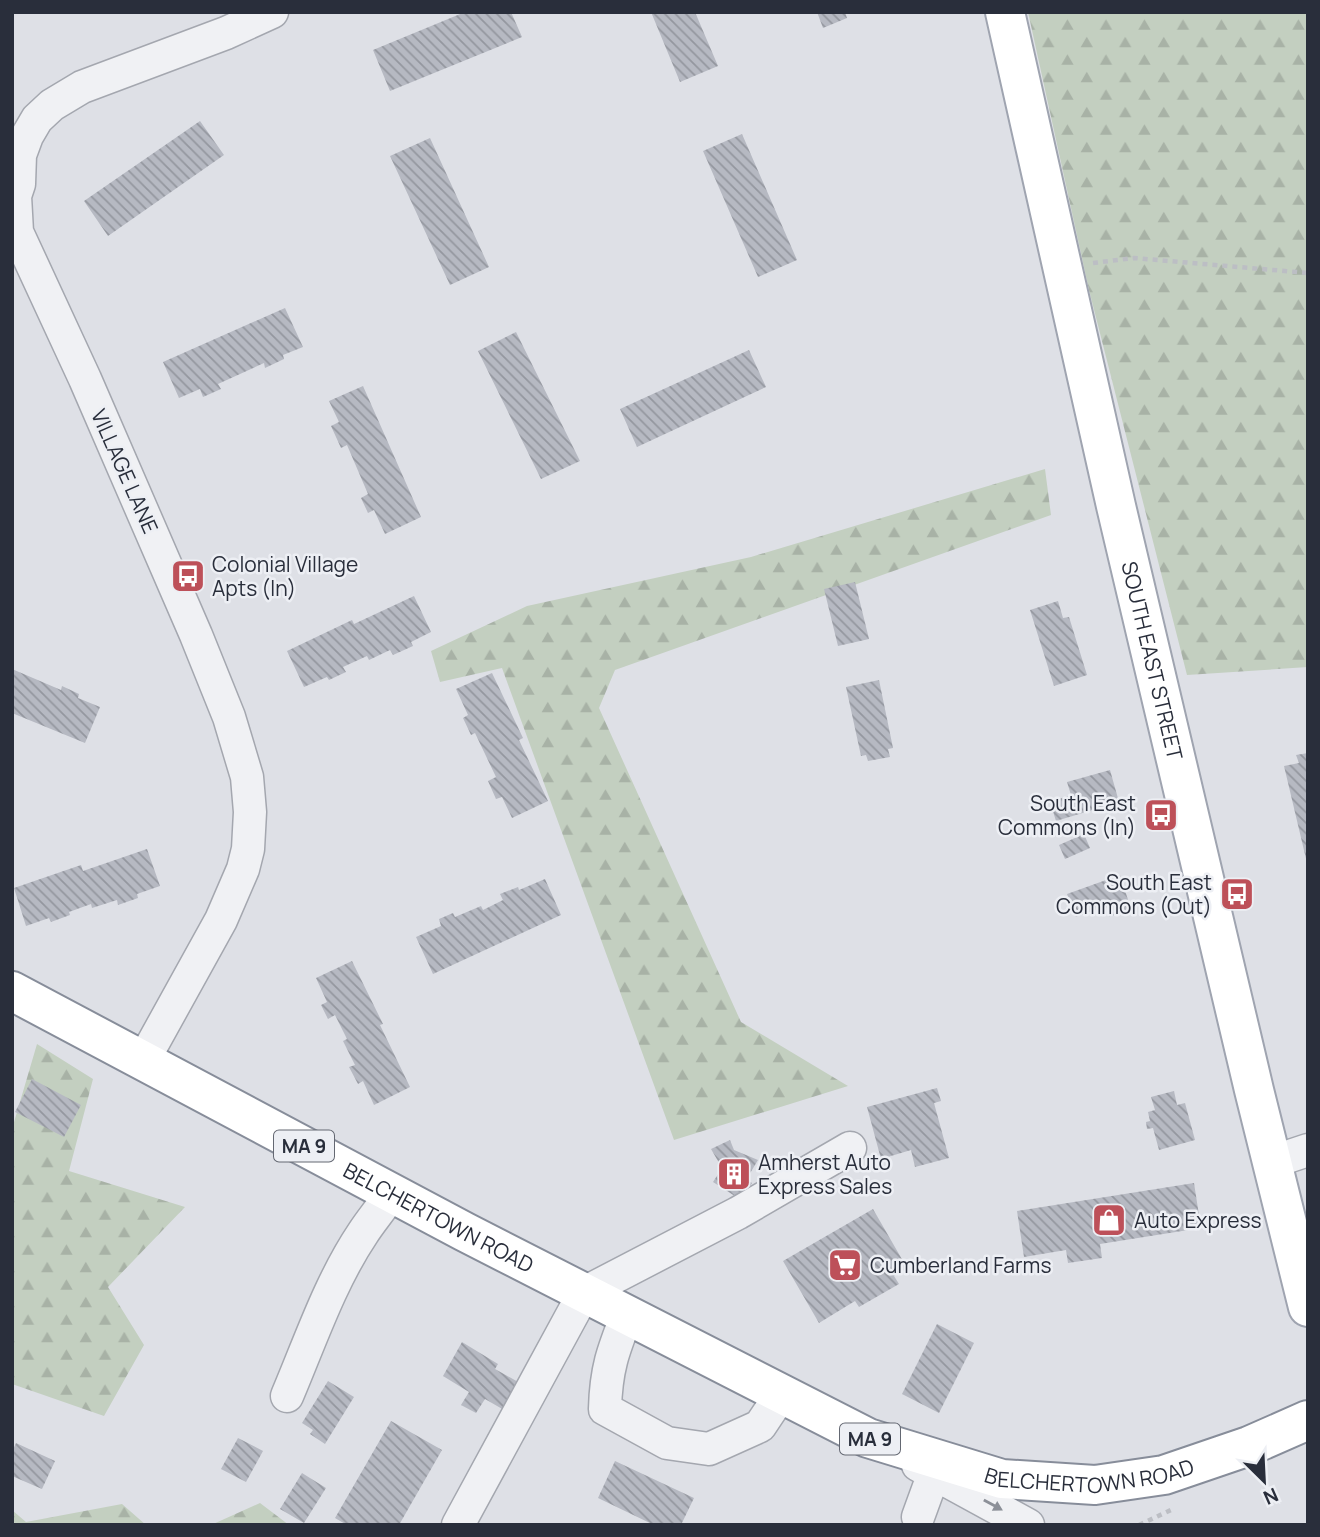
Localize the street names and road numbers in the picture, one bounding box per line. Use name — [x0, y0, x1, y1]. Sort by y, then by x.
street label: VILLAGE LANE — [85, 404, 165, 538]
street label: SOUTH EAST STREET — [1116, 558, 1190, 763]
road number: MA 9 — [274, 1130, 334, 1162]
street label: BELCHERTOWN ROAD — [339, 1156, 539, 1279]
road number: MA 9 — [840, 1424, 900, 1455]
street label: BELCHERTOWN ROAD — [981, 1452, 1198, 1499]

